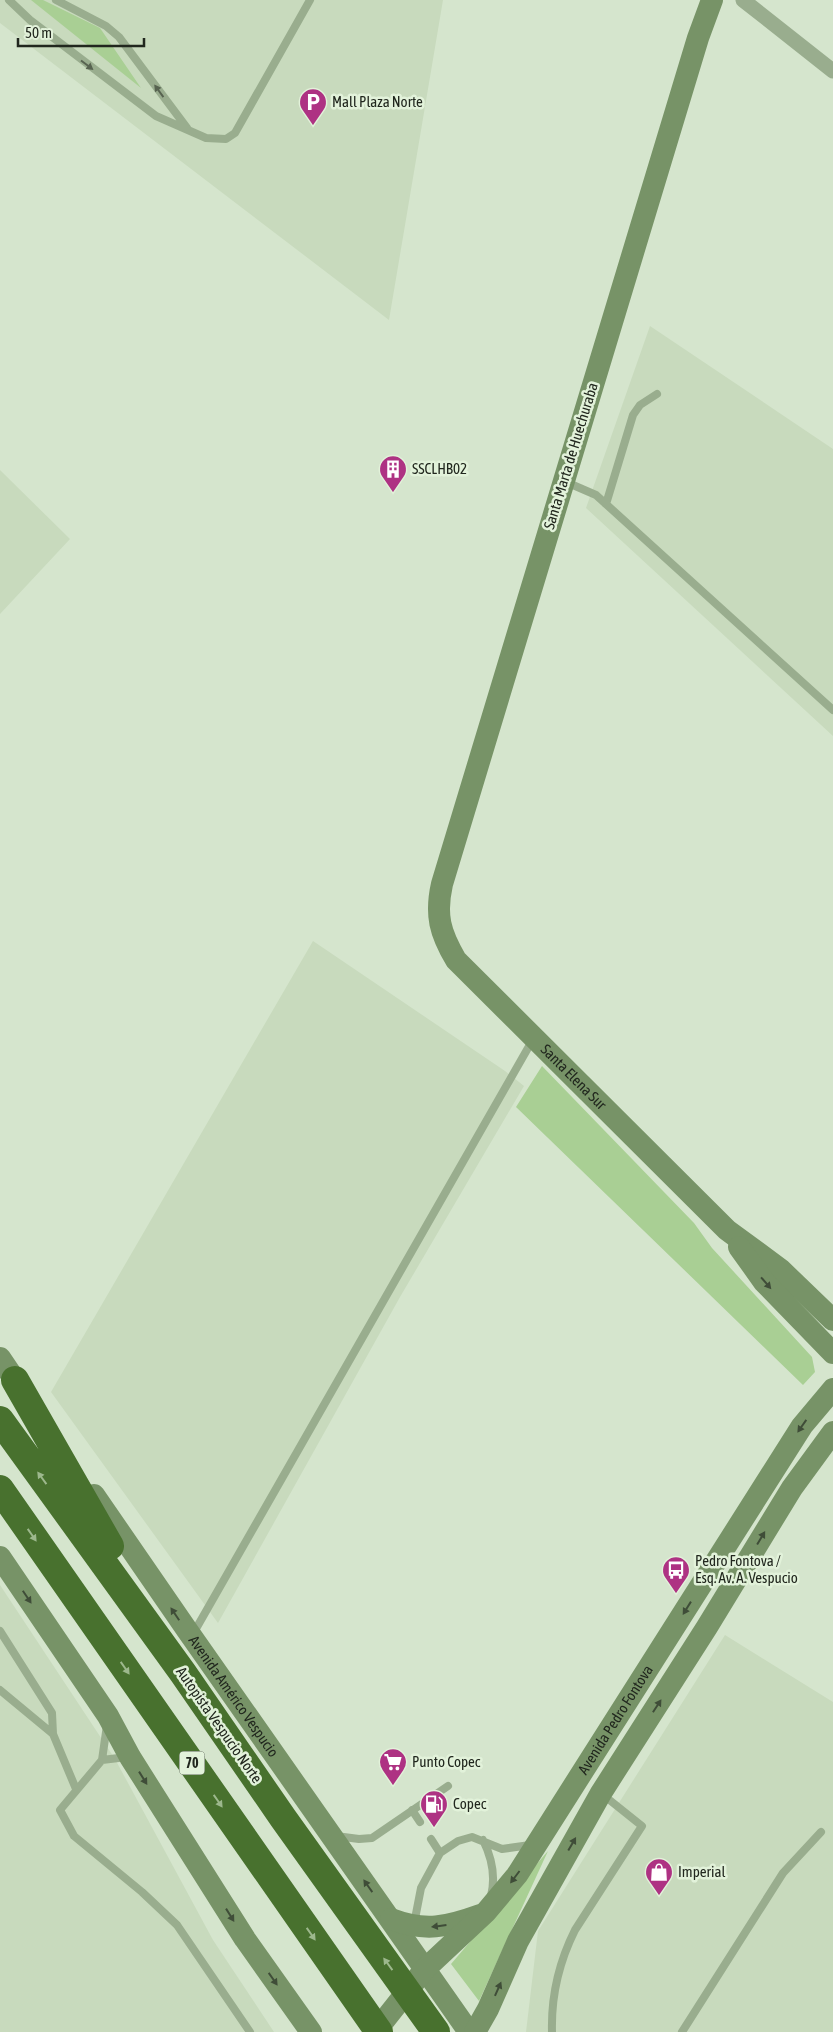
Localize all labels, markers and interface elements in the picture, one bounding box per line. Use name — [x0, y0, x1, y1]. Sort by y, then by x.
scale bar — [18, 15, 144, 47]
text: 50 m — [25, 24, 52, 41]
one-way arrow — [80, 59, 93, 70]
one-way arrow — [154, 85, 165, 98]
parking icon: Mall Plaza Norte — [298, 87, 328, 126]
place label: Mall Plaza Norte — [332, 93, 423, 110]
street label: Santa Marta de Huechuraba — [540, 380, 601, 531]
building icon: SSCLHB02 — [378, 454, 408, 493]
place label: SSCLHB02 — [412, 460, 467, 477]
street label: Santa Elena Sur — [538, 1041, 611, 1113]
one-way arrow — [760, 1277, 772, 1289]
one-way arrow — [797, 1419, 807, 1433]
one-way arrow — [37, 1471, 47, 1485]
one-way arrow — [27, 1528, 37, 1542]
one-way arrow — [757, 1532, 766, 1545]
place label: Pedro Fontova / Esq. Av. A. Vespucio — [695, 1552, 798, 1586]
bus stop icon: Pedro Fontova / Esq. Av. A. Vespucio — [661, 1555, 691, 1594]
one-way arrow — [22, 1590, 32, 1604]
one-way arrow — [682, 1601, 691, 1614]
one-way arrow — [171, 1607, 180, 1621]
street label: Avenida Américo Vespucio — [186, 1632, 282, 1760]
one-way arrow — [120, 1661, 130, 1675]
street label: Avenida Pedro Fontova — [574, 1662, 656, 1777]
street label: Autopista Vespucio Norte — [173, 1663, 266, 1786]
one-way arrow — [652, 1699, 662, 1713]
supermarket icon: Punto Copec — [378, 1747, 408, 1786]
road number: 70 — [180, 1752, 204, 1775]
place label: Punto Copec — [412, 1753, 481, 1770]
one-way arrow — [139, 1771, 148, 1784]
fuel station icon: Copec — [419, 1789, 449, 1828]
one-way arrow — [213, 1794, 223, 1808]
place label: Copec — [453, 1795, 487, 1812]
one-way arrow — [567, 1838, 576, 1851]
shop icon: Imperial — [644, 1857, 674, 1896]
place label: Imperial — [678, 1863, 725, 1880]
one-way arrow — [509, 1870, 520, 1883]
one-way arrow — [362, 1880, 373, 1893]
one-way arrow — [225, 1909, 235, 1922]
one-way arrow — [431, 1923, 447, 1931]
one-way arrow — [306, 1928, 316, 1941]
one-way arrow — [383, 1957, 393, 1971]
one-way arrow — [268, 1972, 278, 1986]
one-way arrow — [494, 1982, 502, 1996]

